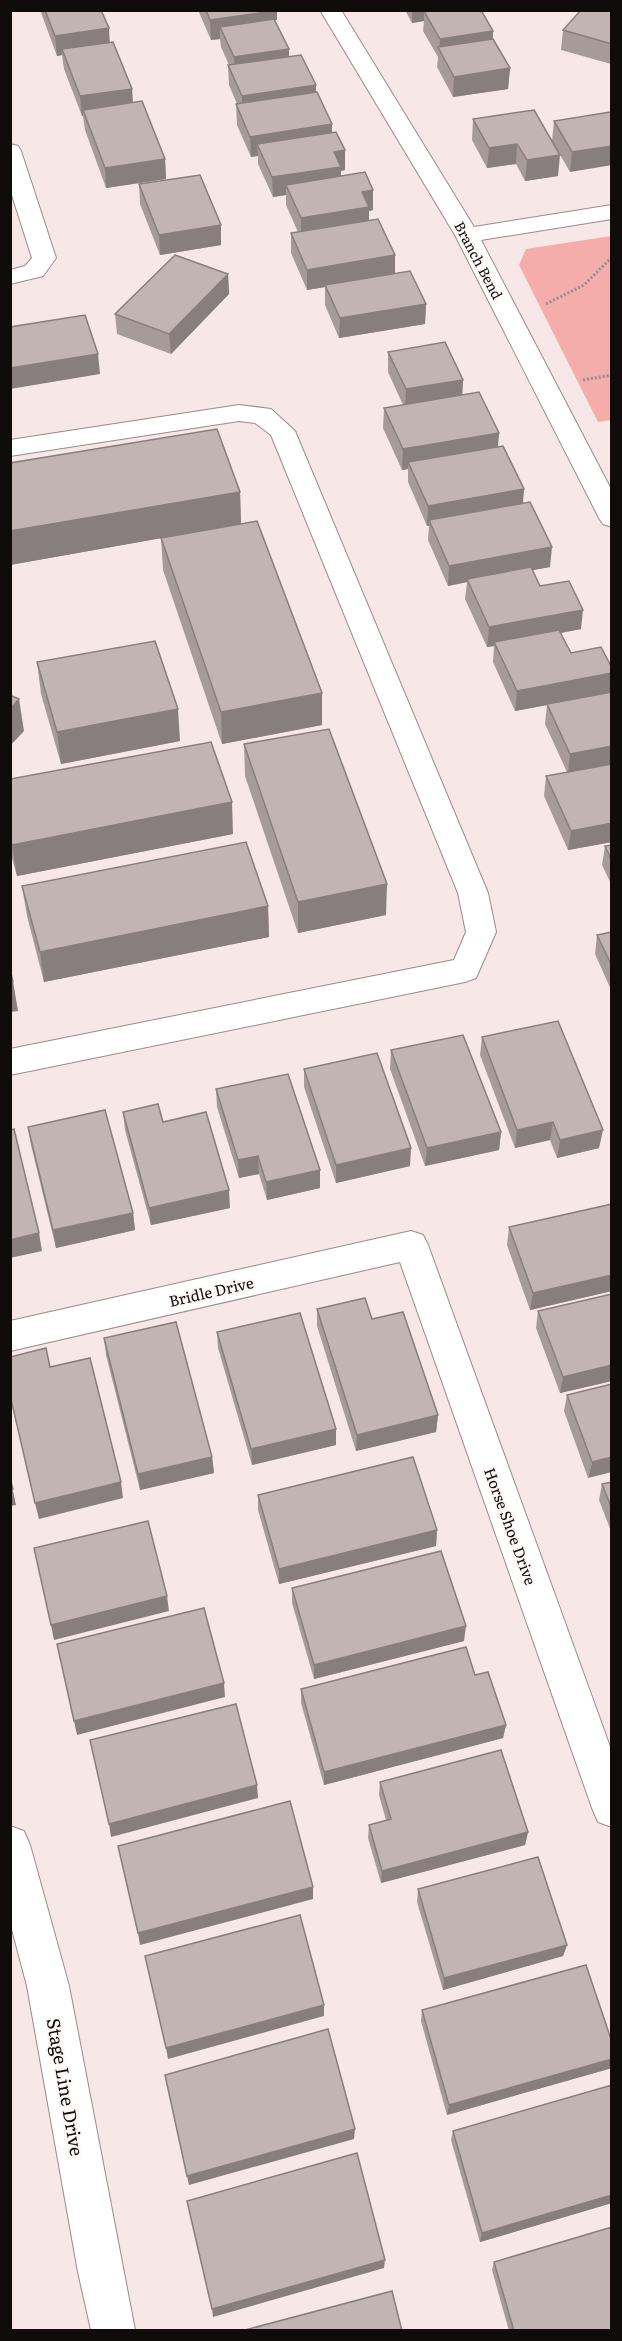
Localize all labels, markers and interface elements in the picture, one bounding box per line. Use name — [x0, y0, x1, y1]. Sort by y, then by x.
street label: Branch Bend — [450, 218, 508, 303]
street label: Bridle Drive — [166, 1270, 256, 1312]
street label: Horse Shoe Drive — [479, 1464, 543, 1588]
street label: Stage Line Drive — [41, 2016, 91, 2158]

